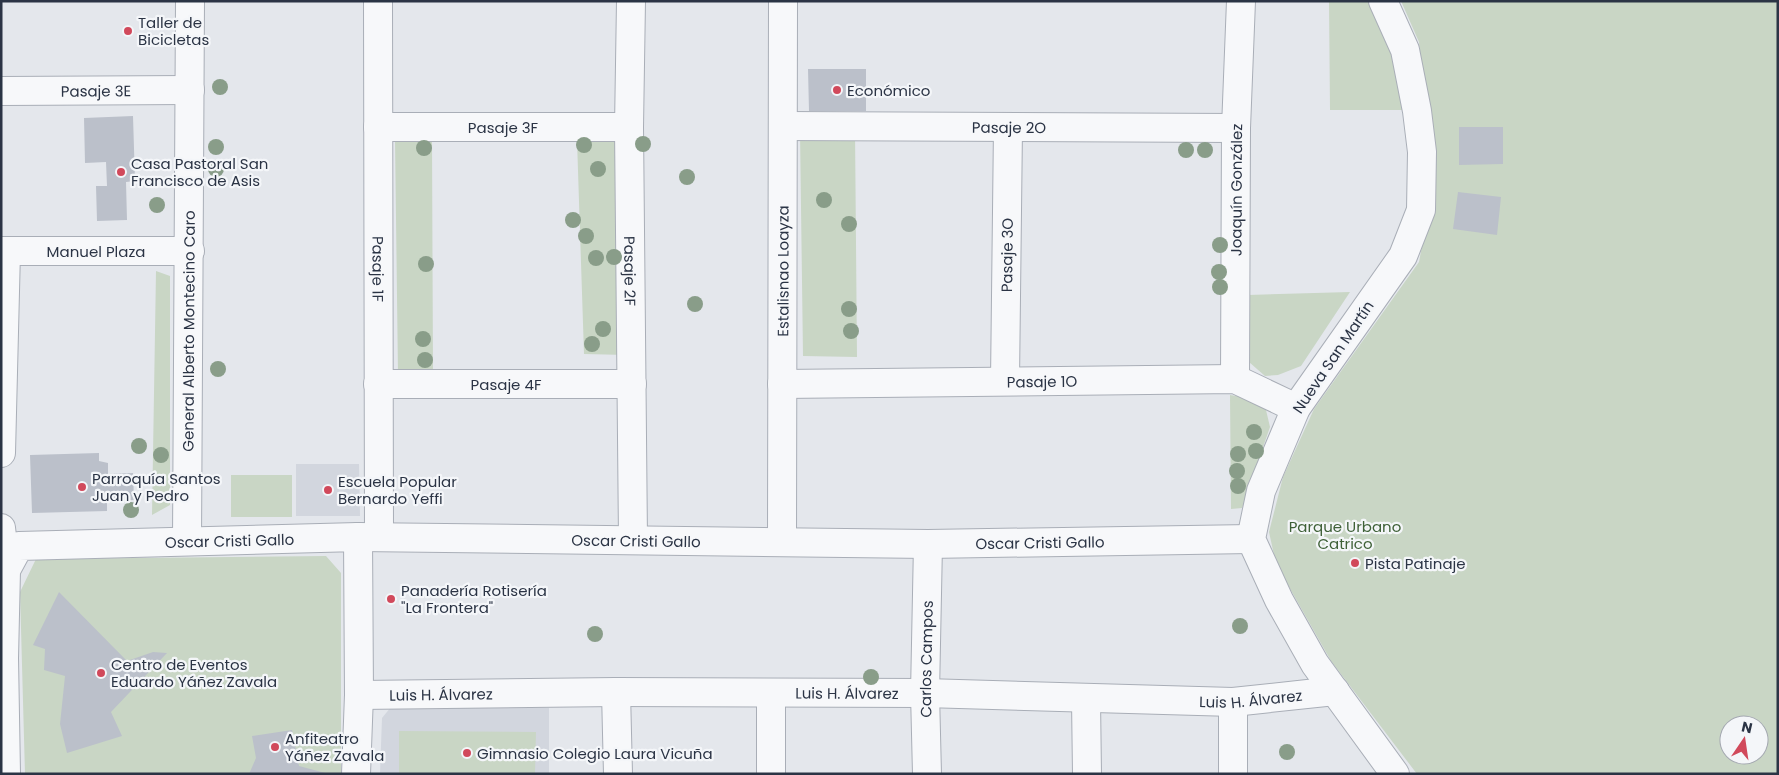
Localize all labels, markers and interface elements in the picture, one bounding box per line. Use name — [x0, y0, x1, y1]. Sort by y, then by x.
place label: Taller de Bicicletas — [138, 12, 209, 50]
marker: Taller de Bicicletas — [122, 25, 134, 37]
street label: Pasaje 3E — [61, 80, 131, 101]
place label: Económico — [847, 80, 930, 101]
marker: Económico — [831, 84, 843, 96]
street label: Pasaje 2O — [972, 116, 1046, 138]
street label: Pasaje 3F — [468, 117, 539, 138]
street label: Joaquín González — [1225, 123, 1247, 256]
place label: Casa Pastoral San Francisco de Asis — [131, 153, 268, 191]
marker: Casa Pastoral San Francisco de Asis — [115, 166, 127, 178]
street label: Estalisnao Loayza — [772, 205, 793, 337]
street label: General Alberto Montecino Caro — [177, 210, 199, 452]
street label: Pasaje 3O — [996, 217, 1017, 292]
street label: Pasaje 1F — [368, 236, 389, 303]
street label: Pasaje 2F — [620, 236, 641, 307]
street label: Manuel Plaza — [47, 241, 145, 262]
street label: Nueva San Martín — [1287, 296, 1379, 418]
street label: Pasaje 1O — [1007, 370, 1078, 392]
street label: Pasaje 4F — [471, 374, 542, 395]
place label: Parroquía Santos Juan y Pedro — [92, 468, 221, 506]
place label: Escuela Popular Bernardo Yeffi — [338, 471, 457, 509]
marker: Parroquía Santos Juan y Pedro — [76, 481, 88, 493]
marker: Escuela Popular Bernardo Yeffi — [322, 484, 334, 496]
park label: Parque Urbano Catrico — [1289, 516, 1401, 554]
street label: Oscar Cristi Gallo — [165, 528, 294, 553]
street label: Oscar Cristi Gallo — [571, 529, 701, 552]
street label: Oscar Cristi Gallo — [975, 531, 1105, 554]
place label: Pista Patinaje — [1365, 553, 1466, 574]
marker: Pista Patinaje — [1349, 557, 1361, 569]
place label: Panadería Rotisería "La Frontera" — [401, 580, 547, 618]
marker: Panadería Rotisería "La Frontera" — [385, 593, 397, 605]
street label: Carlos Campos — [914, 600, 937, 718]
place label: Centro de Eventos Eduardo Yáñez Zavala — [111, 654, 277, 692]
marker: Centro de Eventos Eduardo Yáñez Zavala — [95, 667, 107, 679]
street label: Luis H. Álvarez — [795, 682, 899, 703]
street label: Luis H. Álvarez — [389, 683, 493, 705]
street label: Luis H. Álvarez — [1199, 684, 1303, 713]
north arrow — [1719, 715, 1769, 765]
text: N — [1740, 716, 1754, 738]
place label: Anfiteatro Yáñez Zavala — [285, 728, 384, 766]
marker: Anfiteatro Yáñez Zavala — [269, 741, 281, 753]
place label: Gimnasio Colegio Laura Vicuña — [477, 743, 713, 764]
marker: Gimnasio Colegio Laura Vicuña — [461, 747, 473, 759]

